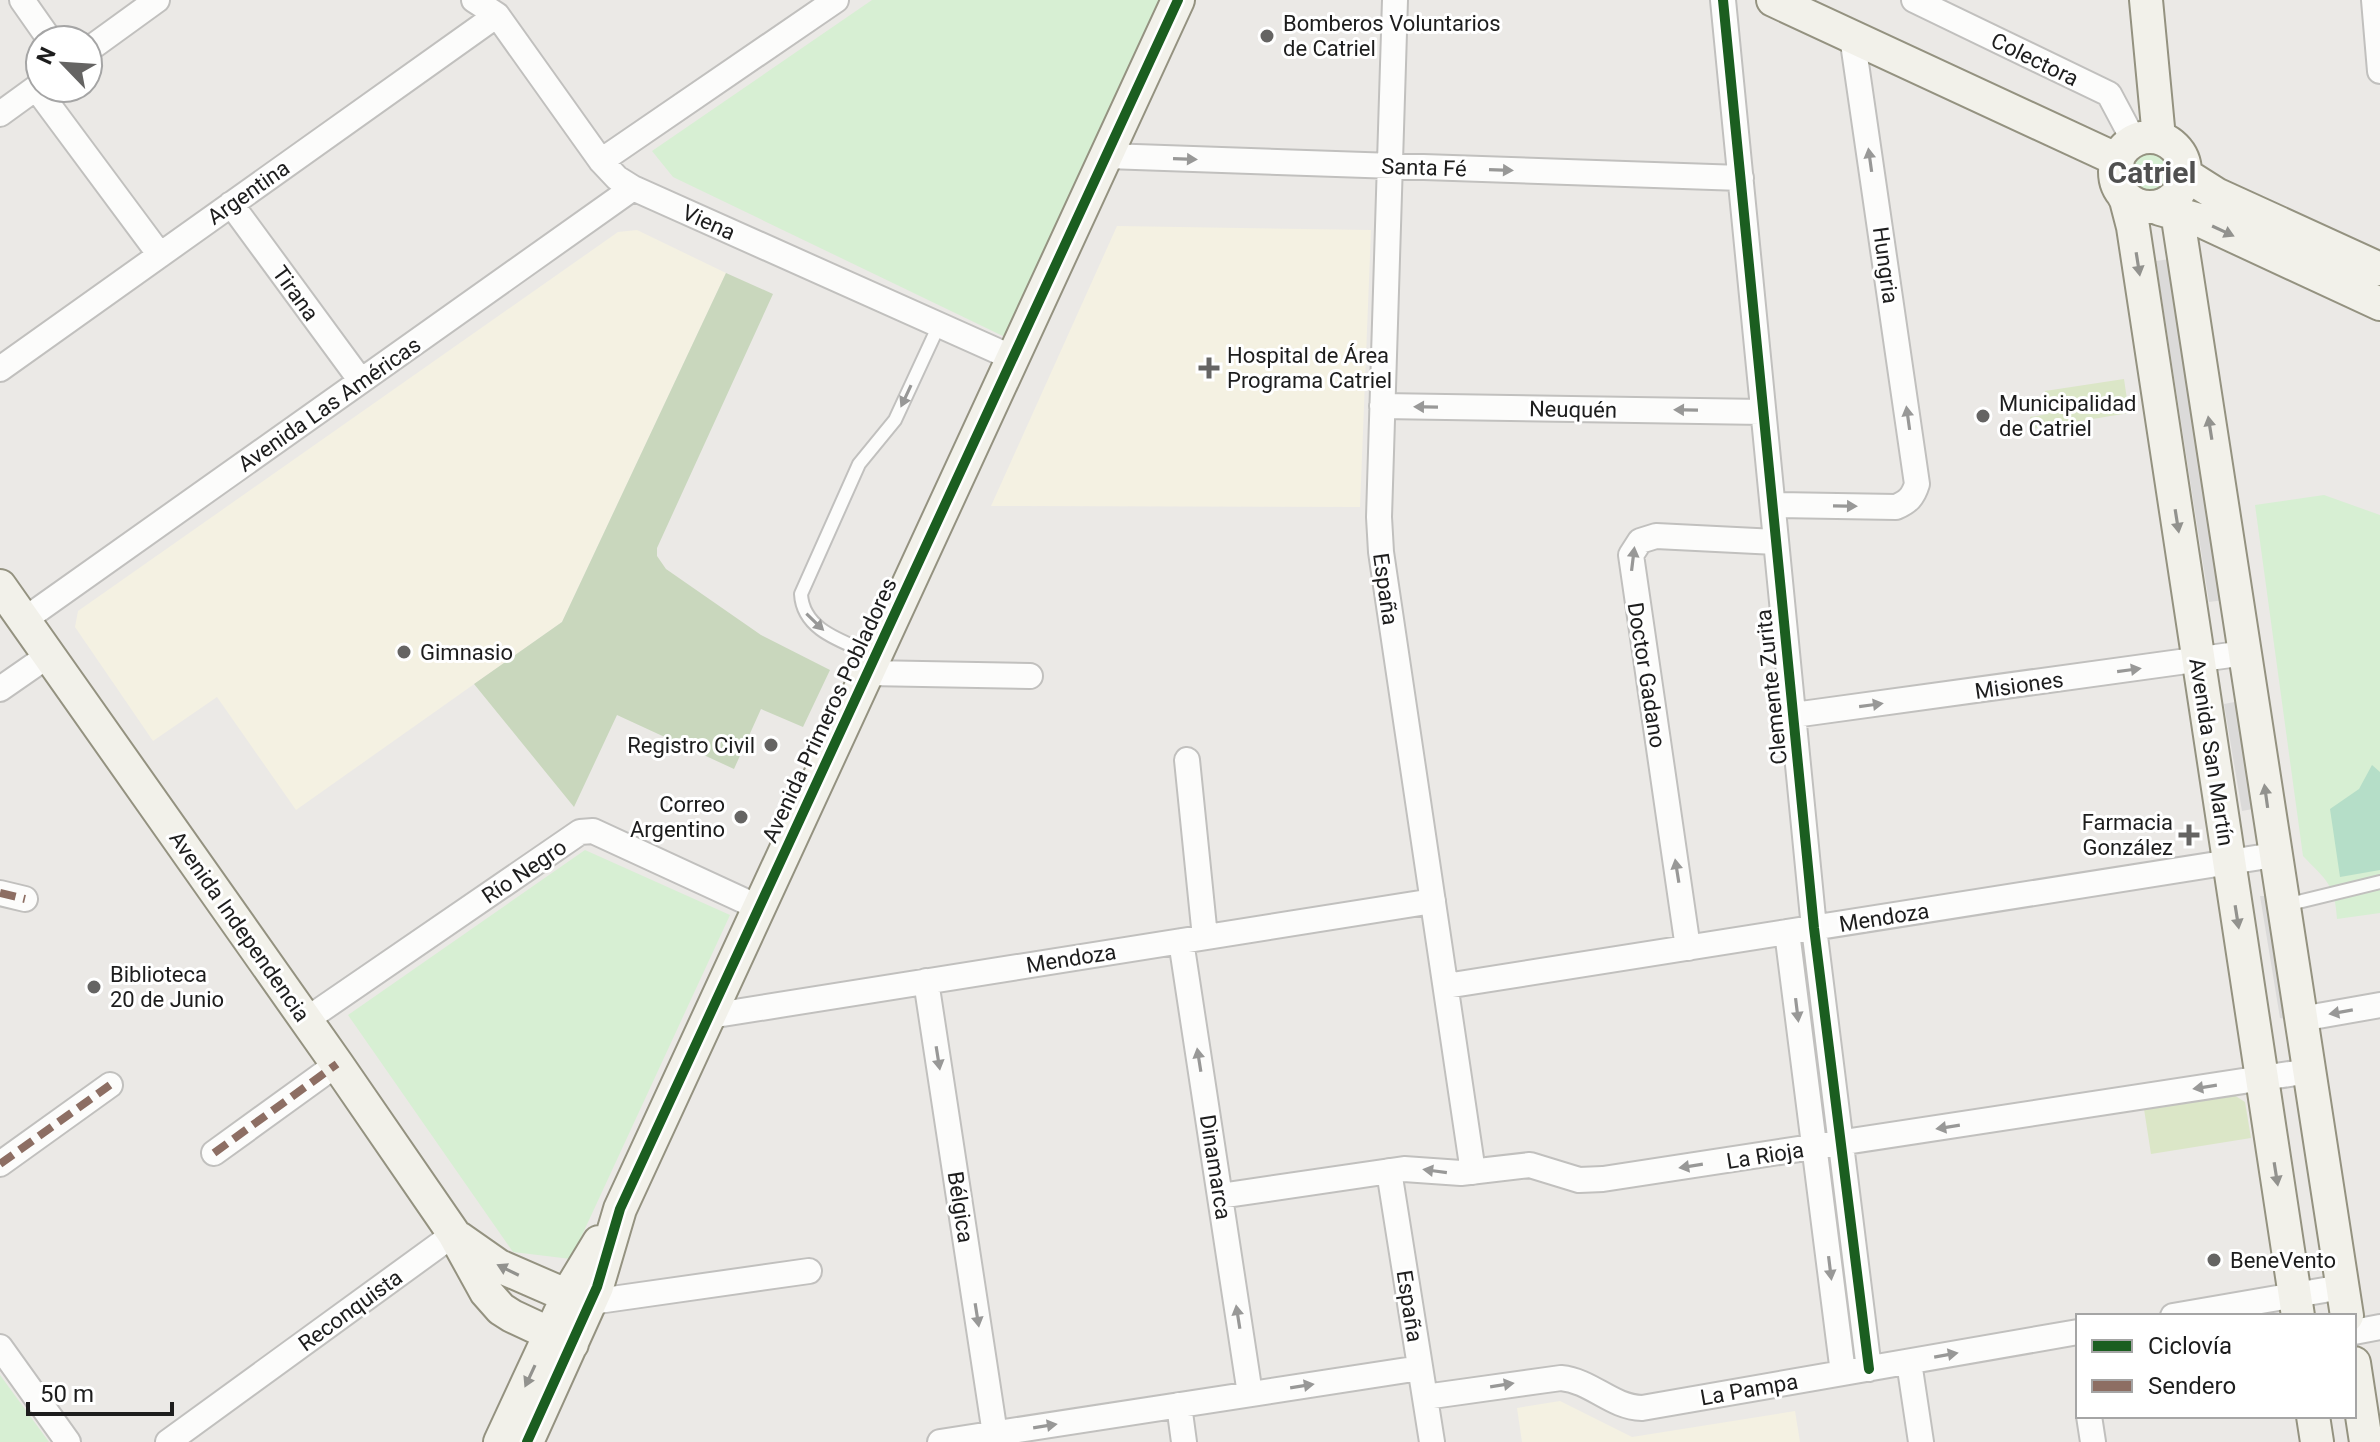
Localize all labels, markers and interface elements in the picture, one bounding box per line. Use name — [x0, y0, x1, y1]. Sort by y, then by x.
place label: Bomberos Voluntarios de Catriel — [1283, 11, 1501, 61]
north arrow — [24, 24, 104, 104]
marker: Bomberos Voluntarios de Catriel — [1258, 27, 1276, 45]
street label: Colectora — [1987, 28, 2082, 91]
text: N — [32, 43, 61, 68]
one-way arrow — [1863, 148, 1876, 173]
one-way arrow — [1173, 152, 1198, 165]
street label: Santa Fé — [1381, 154, 1467, 181]
street label: Argentina — [202, 155, 294, 230]
district label: Catriel — [2108, 155, 2196, 190]
one-way arrow — [1489, 163, 1514, 176]
street label: Viena — [679, 200, 739, 245]
one-way arrow — [2212, 224, 2235, 237]
street label: Hungria — [1868, 225, 1903, 305]
one-way arrow — [2133, 252, 2145, 277]
street label: Tirana — [267, 261, 324, 326]
street label: Avenida Las Américas — [233, 332, 425, 477]
place label: Hospital de Área Programa Catriel — [1227, 343, 1392, 393]
marker: Hospital de Área Programa Catriel — [1198, 357, 1220, 379]
one-way arrow — [900, 384, 913, 408]
place label: Municipalidad de Catriel — [1999, 391, 2137, 441]
street label: Neuquén — [1529, 396, 1617, 423]
one-way arrow — [1413, 401, 1438, 413]
one-way arrow — [1673, 404, 1698, 417]
one-way arrow — [1901, 405, 1914, 430]
marker: Municipalidad de Catriel — [1974, 407, 1992, 425]
one-way arrow — [2203, 416, 2216, 441]
one-way arrow — [1833, 500, 1858, 512]
one-way arrow — [2171, 509, 2184, 534]
one-way arrow — [1627, 546, 1640, 571]
street label: España — [1368, 552, 1403, 627]
street label: Avenida Primeros Pobladores — [757, 574, 902, 846]
street label: Doctor Gadano — [1623, 601, 1670, 750]
street label: Clemente Zurita — [1751, 608, 1792, 766]
one-way arrow — [805, 613, 824, 631]
place label: Gimnasio — [420, 640, 513, 665]
marker: Gimnasio — [395, 643, 413, 661]
street label: Avenida San Martín — [2184, 656, 2239, 848]
one-way arrow — [2116, 663, 2141, 676]
street label: Misiones — [1973, 667, 2065, 704]
one-way arrow — [1859, 698, 1884, 711]
place label: Registro Civil — [627, 733, 755, 758]
marker: Registro Civil — [762, 736, 780, 754]
one-way arrow — [2259, 783, 2272, 808]
place label: Correo Argentino — [630, 792, 725, 842]
marker: Correo Argentino — [732, 808, 750, 826]
place label: Farmacia González — [2082, 810, 2173, 860]
street label: Avenida Independencia — [164, 826, 315, 1026]
marker: Farmacia González — [2180, 826, 2198, 844]
street label: Río Negro — [477, 834, 571, 909]
one-way arrow — [1670, 858, 1683, 883]
street label: Mendoza — [1837, 898, 1931, 937]
one-way arrow — [2231, 905, 2244, 930]
street label: Mendoza — [1024, 939, 1118, 978]
place label: Biblioteca 20 de Junio — [110, 962, 224, 1012]
marker: Biblioteca 20 de Junio — [85, 978, 103, 996]
one-way arrow — [1791, 998, 1804, 1023]
one-way arrow — [2328, 1007, 2353, 1019]
one-way arrow — [932, 1046, 945, 1071]
one-way arrow — [1193, 1047, 1205, 1072]
one-way arrow — [2192, 1082, 2217, 1094]
street label: Dinamarca — [1195, 1113, 1236, 1221]
one-way arrow — [1935, 1121, 1960, 1134]
street label: La Rioja — [1725, 1137, 1806, 1174]
one-way arrow — [1678, 1160, 1703, 1173]
one-way arrow — [2270, 1162, 2283, 1187]
one-way arrow — [1422, 1164, 1447, 1177]
street label: Bélgica — [943, 1170, 978, 1245]
place label: BeneVento — [2230, 1248, 2336, 1273]
marker: BeneVento — [2205, 1251, 2223, 1269]
one-way arrow — [1824, 1256, 1837, 1281]
one-way arrow — [496, 1263, 519, 1277]
street label: Reconquista — [294, 1264, 407, 1356]
street label: España — [1392, 1268, 1428, 1344]
one-way arrow — [971, 1303, 984, 1328]
one-way arrow — [1232, 1304, 1244, 1329]
legend — [2076, 1314, 2356, 1418]
text: Ciclovía — [2148, 1332, 2232, 1360]
one-way arrow — [1934, 1349, 1959, 1361]
one-way arrow — [523, 1365, 537, 1388]
scale bar — [28, 1366, 172, 1416]
street label: La Pampa — [1698, 1369, 1800, 1410]
text: Sendero — [2148, 1372, 2236, 1400]
one-way arrow — [1490, 1378, 1515, 1391]
one-way arrow — [1289, 1379, 1314, 1392]
text: 50 m — [40, 1380, 94, 1408]
one-way arrow — [1032, 1419, 1057, 1432]

